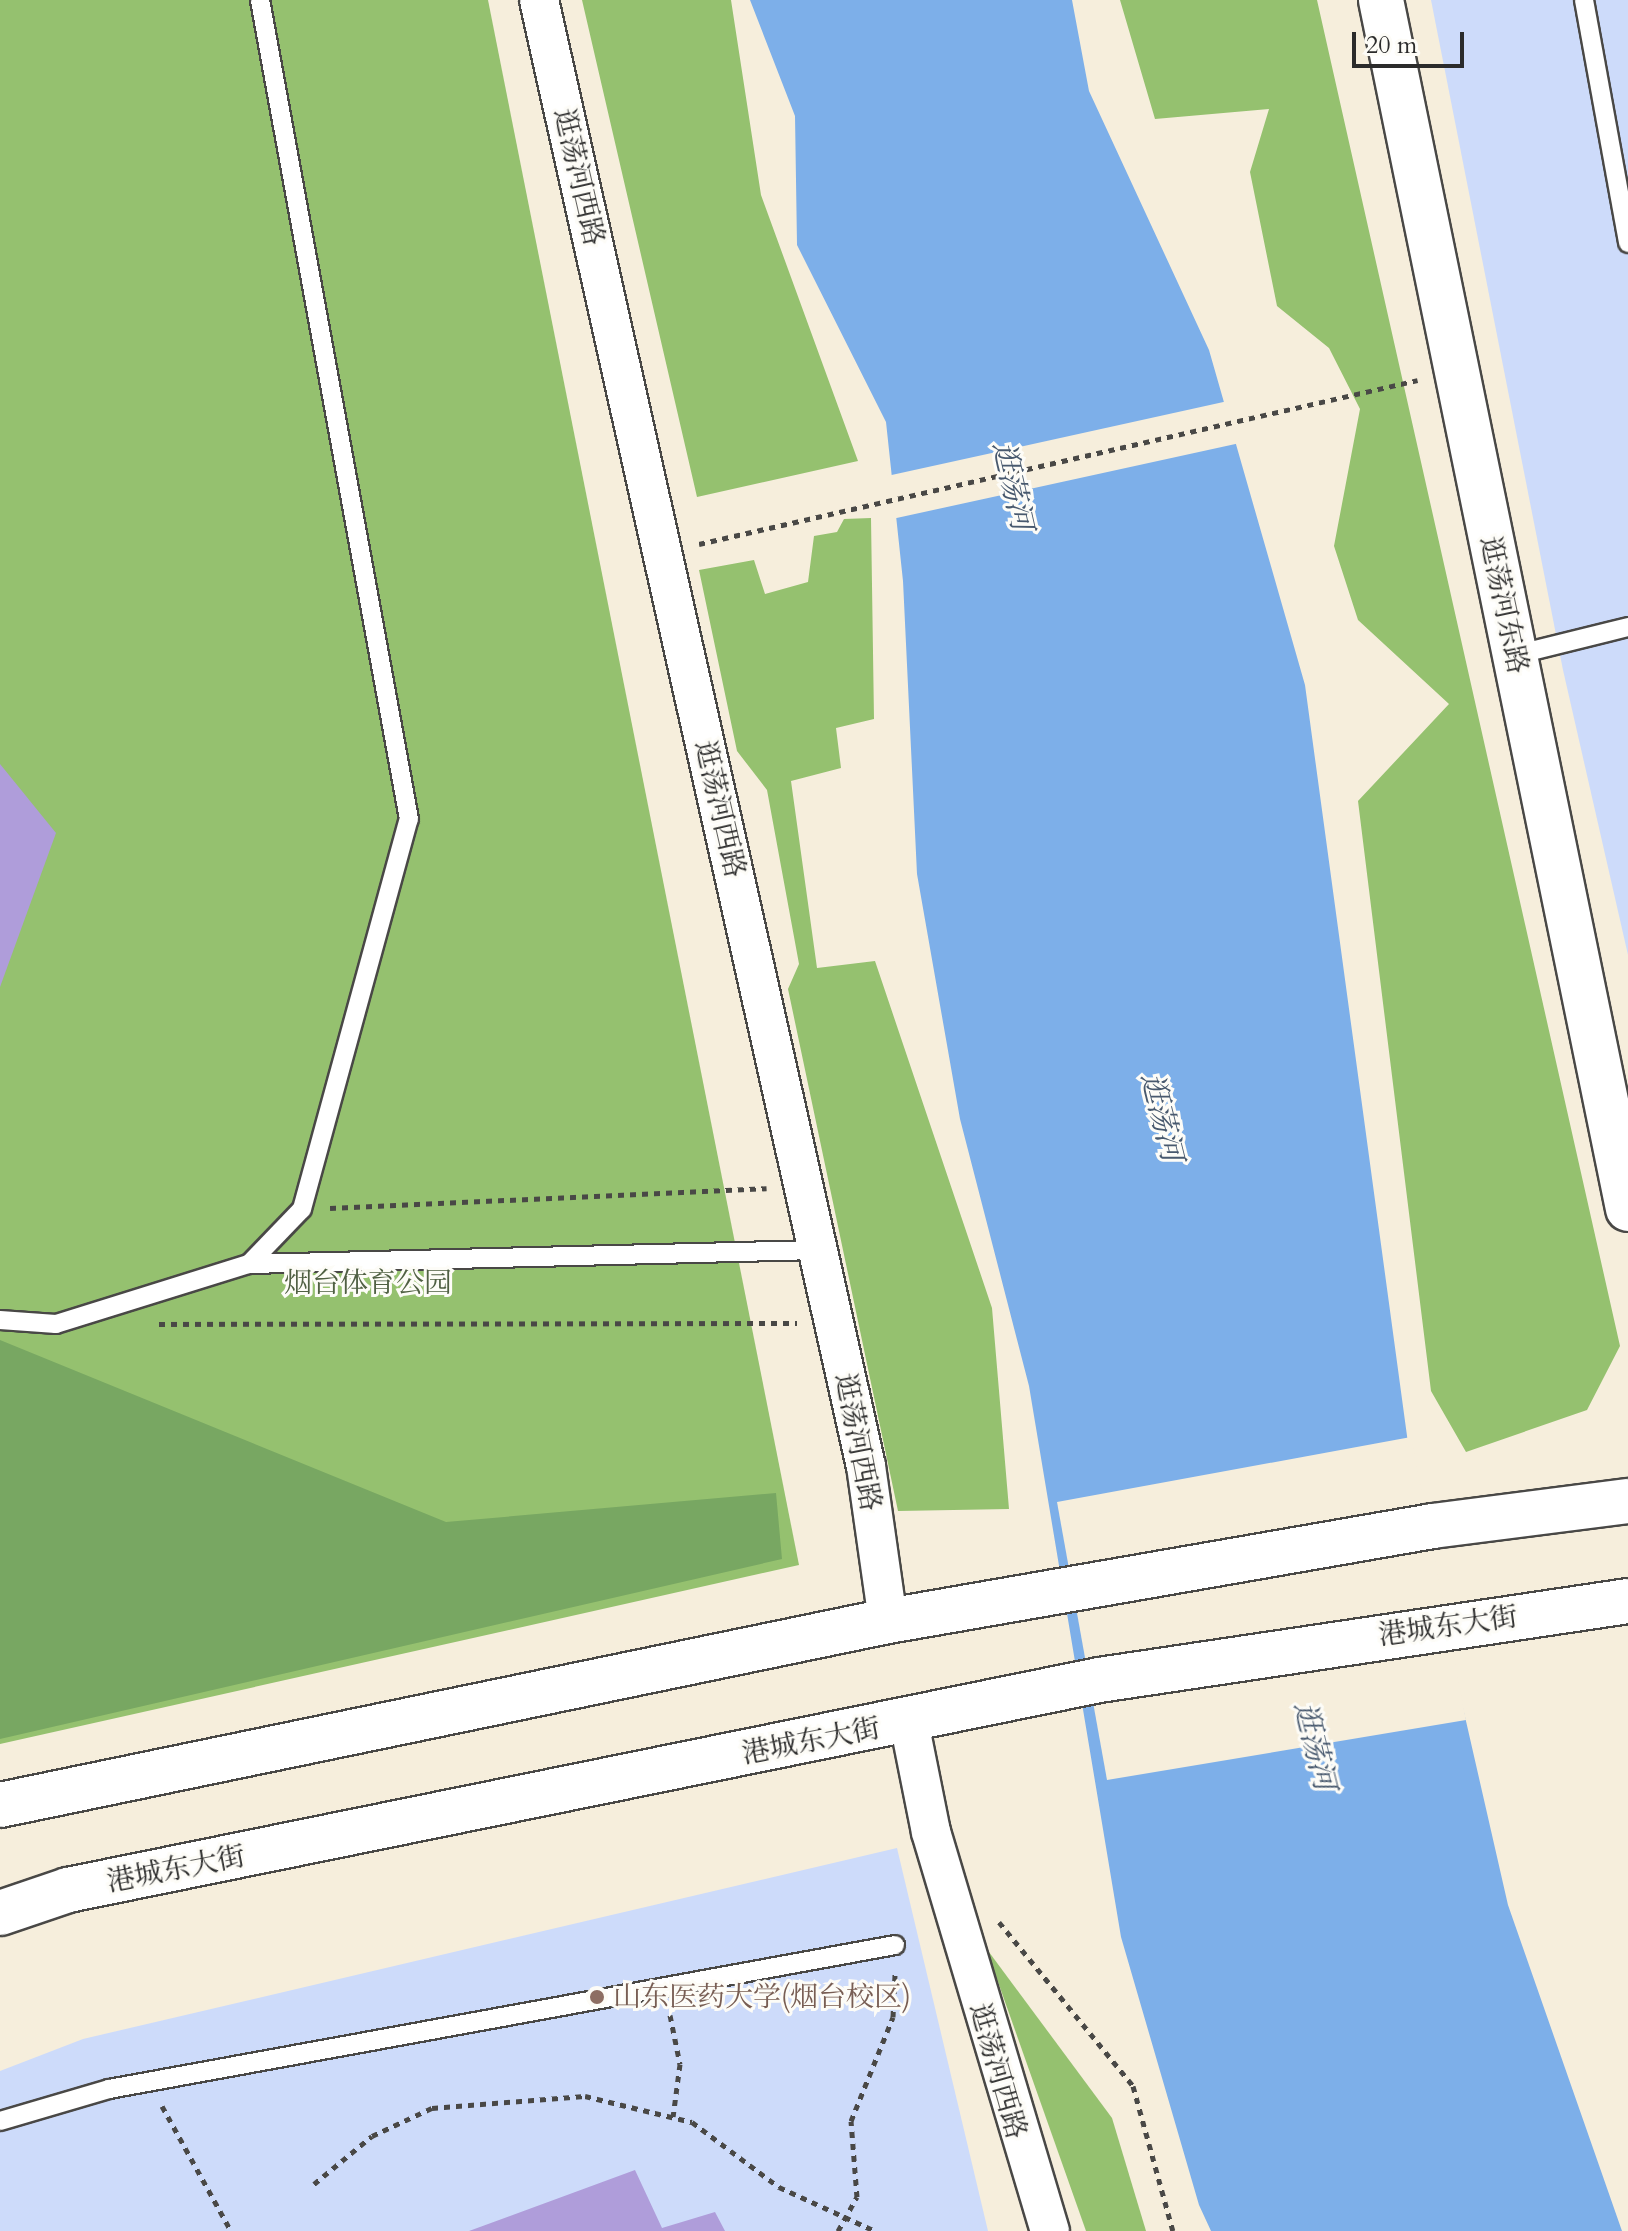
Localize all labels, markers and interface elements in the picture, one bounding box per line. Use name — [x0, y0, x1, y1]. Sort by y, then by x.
scale bar — [1356, 16, 1468, 66]
text: 20 m — [1366, 29, 1417, 62]
street label: 逛荡河西路 — [547, 105, 611, 249]
water label: 逛荡河 — [984, 438, 1040, 534]
street label: 逛荡河东路 — [1473, 533, 1535, 677]
street label: 逛荡河西路 — [688, 737, 752, 881]
water label: 逛荡河 — [1133, 1069, 1189, 1165]
park label: 烟台体育公园 — [284, 1266, 452, 1300]
street label: 逛荡河西路 — [828, 1370, 888, 1514]
street label: 港城东大街 — [1376, 1600, 1520, 1652]
water label: 逛荡河 — [1286, 1698, 1342, 1794]
street label: 港城东大街 — [739, 1711, 883, 1771]
street label: 港城东大街 — [104, 1839, 248, 1899]
place label: 山东医药大学(烟台校区) — [613, 1980, 911, 2014]
marker: 山东医药大学(烟台校区) — [588, 1988, 606, 2006]
street label: 逛荡河西路 — [963, 1999, 1033, 2143]

